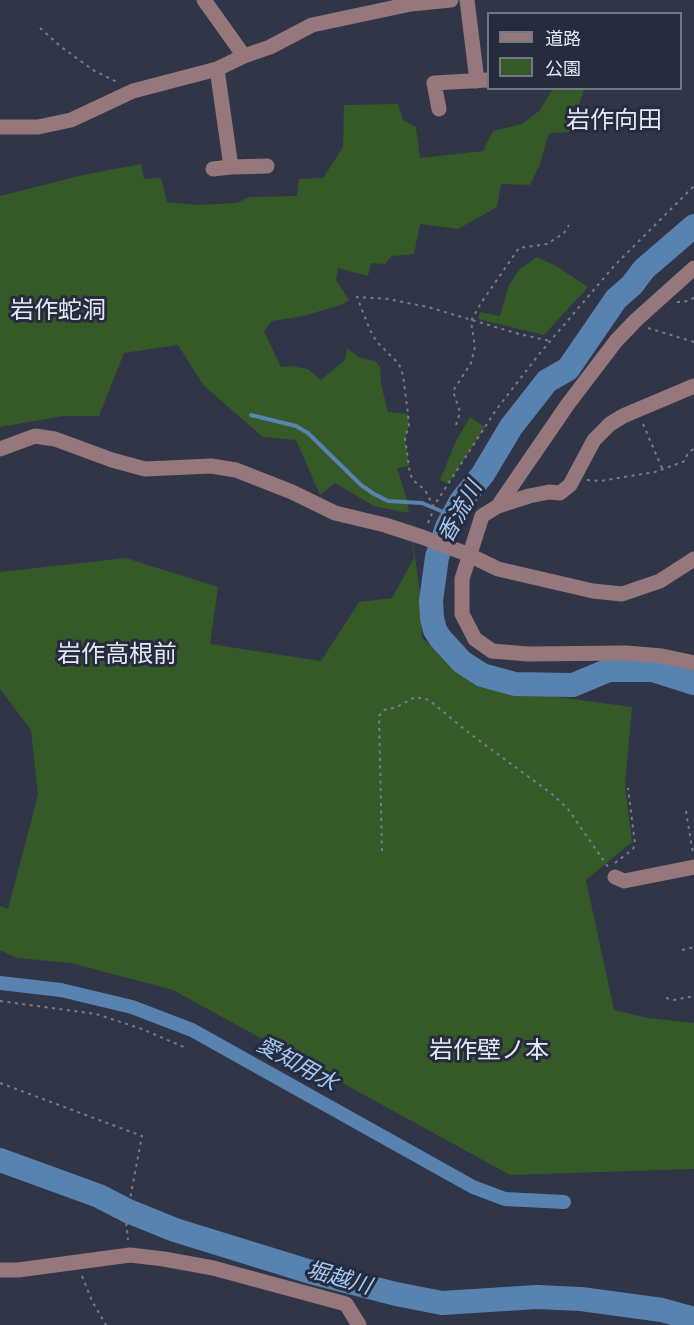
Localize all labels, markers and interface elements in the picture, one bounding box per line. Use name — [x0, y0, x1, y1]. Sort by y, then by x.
legend — [487, 12, 682, 90]
text: 道路 — [545, 27, 581, 49]
text: 公園 — [545, 57, 581, 79]
district label: 岩作向田 — [566, 106, 662, 134]
district label: 岩作蛇洞 — [10, 296, 106, 324]
water label: 香流川 — [432, 477, 488, 547]
district label: 岩作高根前 — [57, 640, 177, 668]
water label: 愛知用水 — [252, 1031, 342, 1097]
district label: 岩作壁ノ本 — [429, 1036, 549, 1064]
water label: 堀越川 — [304, 1256, 374, 1300]

